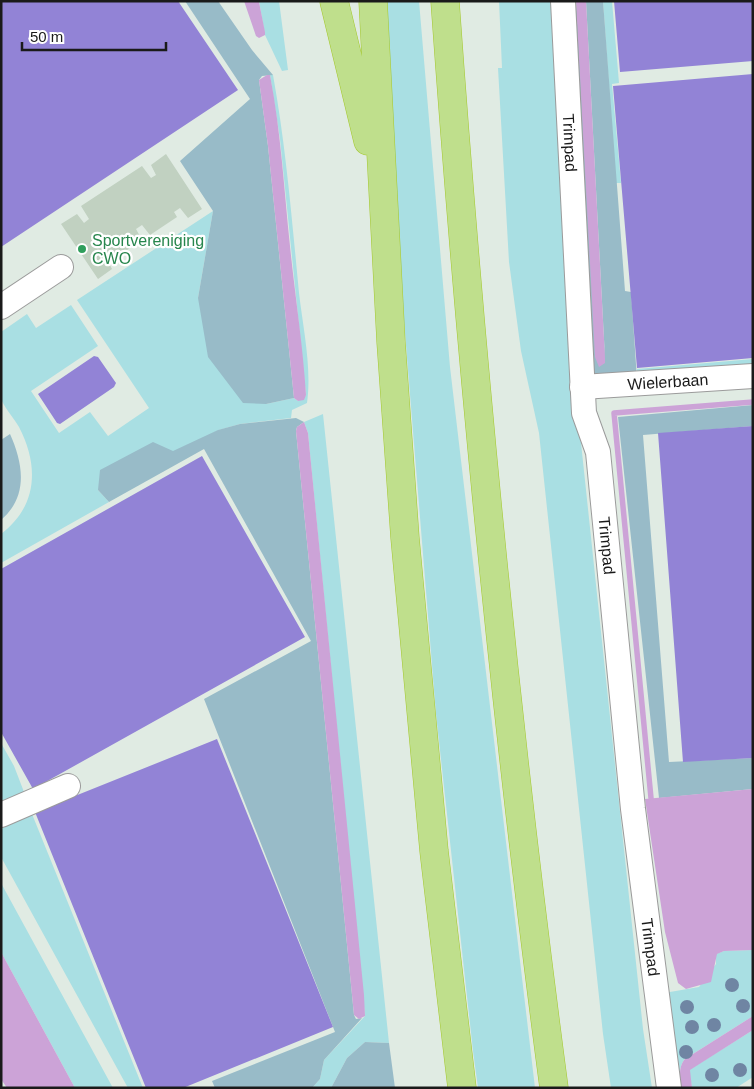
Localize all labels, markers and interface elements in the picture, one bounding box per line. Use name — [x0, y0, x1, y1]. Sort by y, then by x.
scale bar — [22, 20, 166, 52]
text: 50 m — [30, 28, 63, 45]
street label: Trimpad — [560, 113, 580, 172]
place label: Sportvereniging CWO — [92, 232, 204, 267]
marker: Sportvereniging CWO — [76, 243, 88, 255]
street label: Wielerbaan — [627, 370, 709, 393]
street label: Trimpad — [596, 516, 618, 575]
street label: Trimpad — [639, 917, 663, 977]

